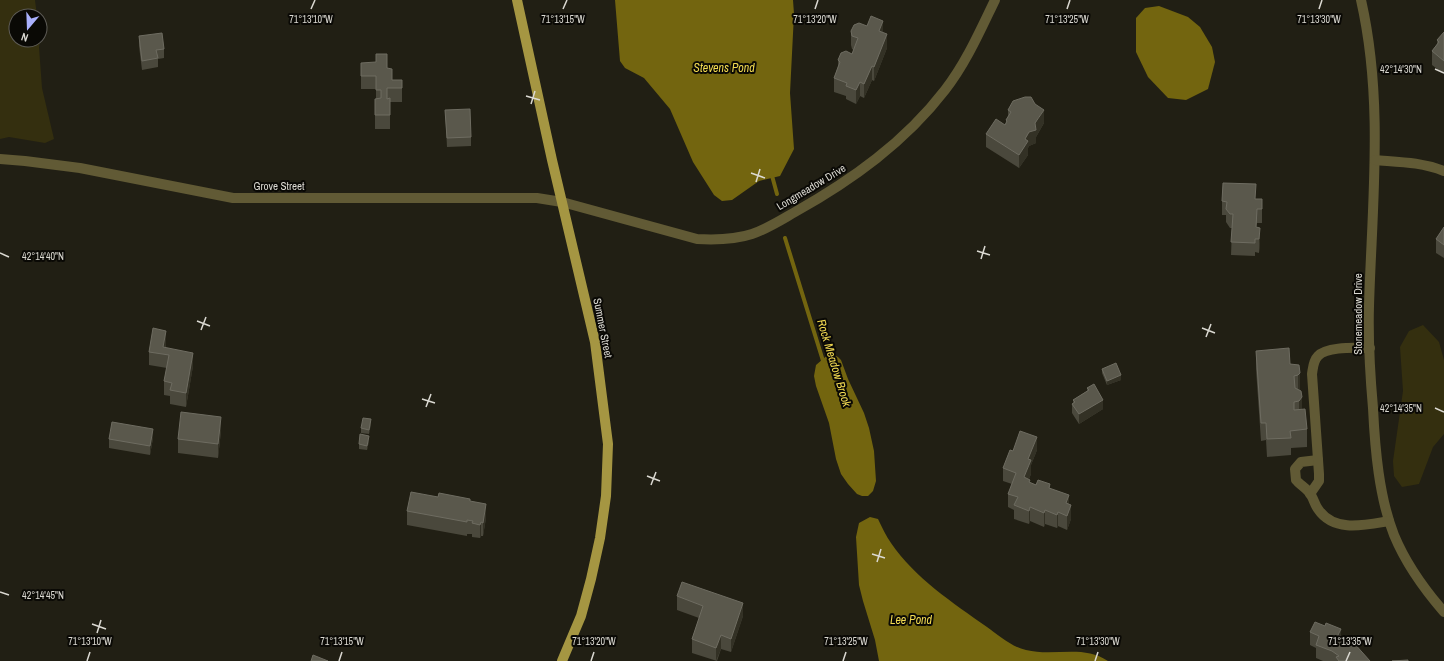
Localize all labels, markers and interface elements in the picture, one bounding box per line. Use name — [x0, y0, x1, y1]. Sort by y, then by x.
north arrow — [8, 8, 48, 48]
text: 71°13'10"W — [289, 13, 333, 26]
text: 71°13'15"W — [541, 13, 585, 26]
text: 71°13'20"W — [793, 13, 837, 26]
text: 71°13'25"W — [1045, 13, 1089, 26]
text: 71°13'30"W — [1297, 13, 1341, 26]
text: N — [19, 30, 30, 45]
water label: Stevens Pond — [693, 60, 755, 76]
text: 42°14'30"N — [1380, 63, 1422, 76]
street label: Longmeadow Drive — [774, 161, 848, 213]
street label: Grove Street — [253, 179, 305, 193]
text: 42°14'40"N — [22, 250, 64, 263]
street label: Stonemeadow Drive — [1351, 273, 1365, 355]
street label: Summer Street — [590, 297, 616, 360]
water label: Rock Meadow Brook — [813, 317, 855, 410]
text: 42°14'35"N — [1380, 402, 1422, 415]
text: 42°14'45"N — [22, 589, 64, 602]
water label: Lee Pond — [890, 612, 933, 628]
text: 71°13'10"W — [68, 635, 112, 648]
text: 71°13'15"W — [320, 635, 364, 648]
text: 71°13'20"W — [572, 635, 616, 648]
text: 71°13'25"W — [824, 635, 868, 648]
text: 71°13'30"W — [1076, 635, 1120, 648]
text: 71°13'35"W — [1328, 635, 1372, 648]

